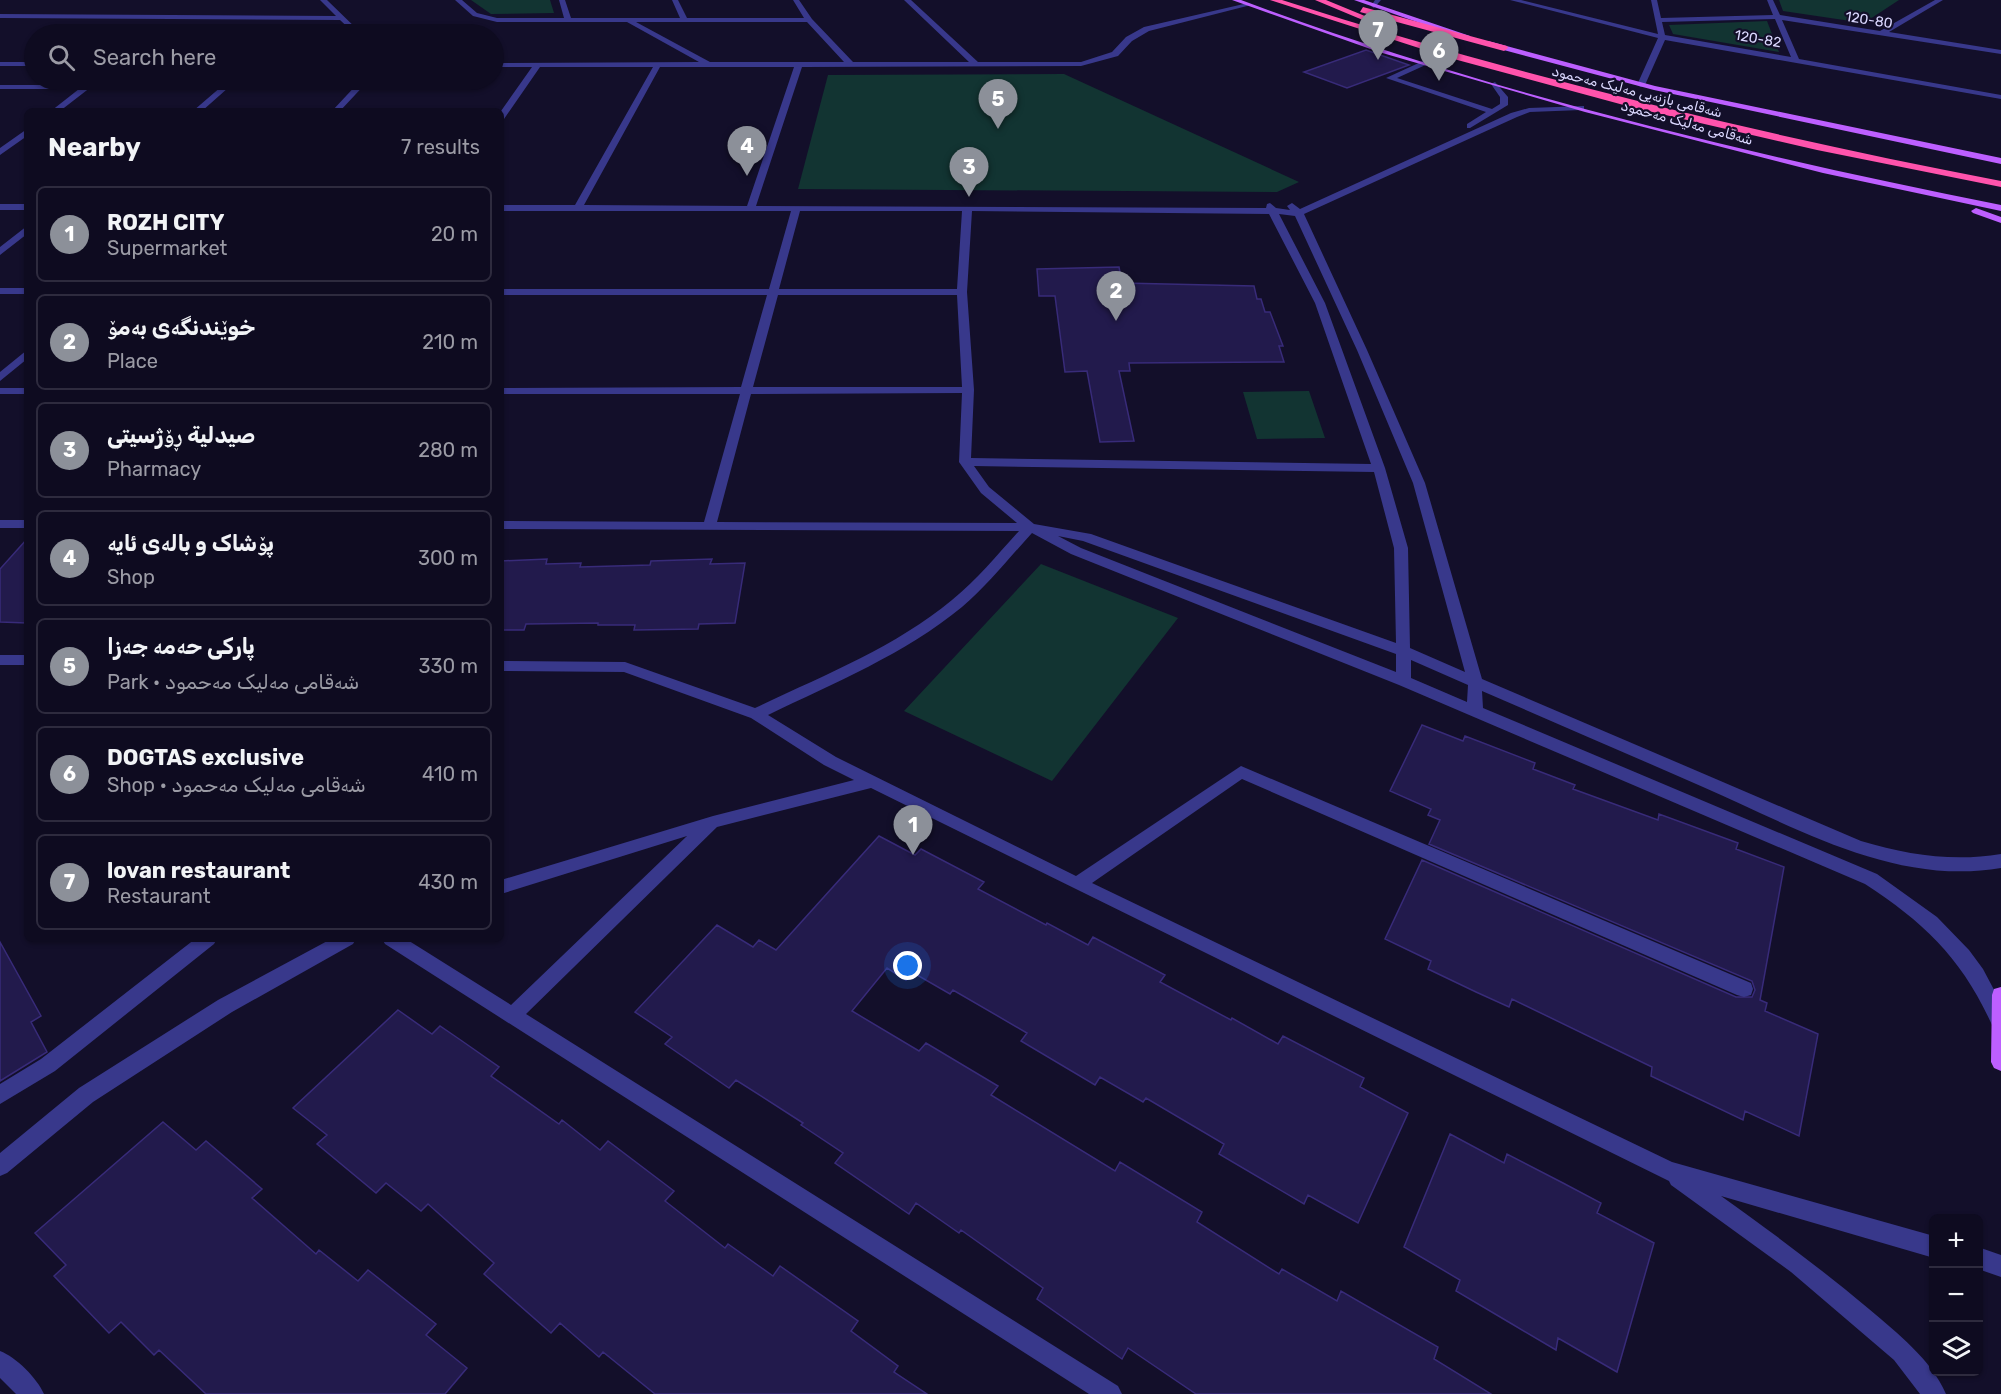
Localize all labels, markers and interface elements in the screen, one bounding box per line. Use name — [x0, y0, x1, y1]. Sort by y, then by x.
street label: 120-80 — [1844, 8, 1894, 32]
pin: 7 — [1358, 10, 1398, 60]
search box — [24, 24, 504, 90]
street label: 120-82 — [1733, 27, 1783, 51]
pin: 6 — [1420, 32, 1458, 81]
icon: search — [45, 41, 78, 74]
text: Search here — [93, 44, 216, 71]
street label: شەقامی بازنەیی مەلیک مەحمود — [1550, 63, 1724, 121]
pin: 5 — [978, 80, 1018, 129]
street label: شەقامی مەلیک مەحمود — [1619, 97, 1755, 149]
pin: 4 — [728, 126, 766, 176]
text: Nearby — [48, 132, 141, 163]
text: 7 results — [401, 135, 480, 159]
pin: 3 — [950, 148, 988, 197]
text: ROZH CITY — [107, 209, 224, 236]
text: 1 — [65, 222, 74, 246]
text: 20 m — [431, 222, 478, 246]
text: Supermarket — [107, 236, 227, 260]
pin: 2 — [1096, 272, 1136, 321]
text: خوێندنگەی بەمۆ — [107, 314, 255, 341]
text: 2 — [63, 330, 76, 354]
text: 210 m — [422, 330, 478, 354]
text: Place — [107, 349, 158, 373]
text: صيدلية ڕۆژسیتی — [107, 422, 255, 449]
text: 3 — [63, 438, 76, 462]
text: 280 m — [418, 438, 478, 462]
text: Pharmacy — [107, 457, 201, 481]
text: پۆشاک و بالەی ئایە — [107, 530, 274, 557]
text: 4 — [63, 546, 76, 570]
text: 300 m — [418, 546, 478, 570]
text: Shop — [107, 565, 155, 589]
text: پارکی حەمە جەزا — [107, 633, 255, 660]
text: 5 — [63, 654, 76, 678]
text: 330 m — [419, 654, 478, 678]
text: Park · شەقامی مەلیک مەحمود — [107, 670, 359, 694]
text: DOGTAS exclusive — [107, 744, 304, 771]
text: 6 — [63, 762, 76, 786]
text: 410 m — [422, 762, 478, 786]
text: Shop · شەقامی مەلیک مەحمود — [107, 773, 366, 797]
pin: 1 — [894, 806, 932, 855]
text: lovan restaurant — [107, 857, 290, 884]
text: 7 — [64, 870, 75, 894]
text: 430 m — [418, 870, 478, 894]
text: Restaurant — [107, 884, 211, 908]
your location — [893, 951, 922, 980]
map controls — [1929, 1214, 1983, 1376]
button: + — [1929, 1214, 1983, 1268]
button: − — [1929, 1268, 1983, 1322]
button: layers — [1929, 1322, 1983, 1376]

